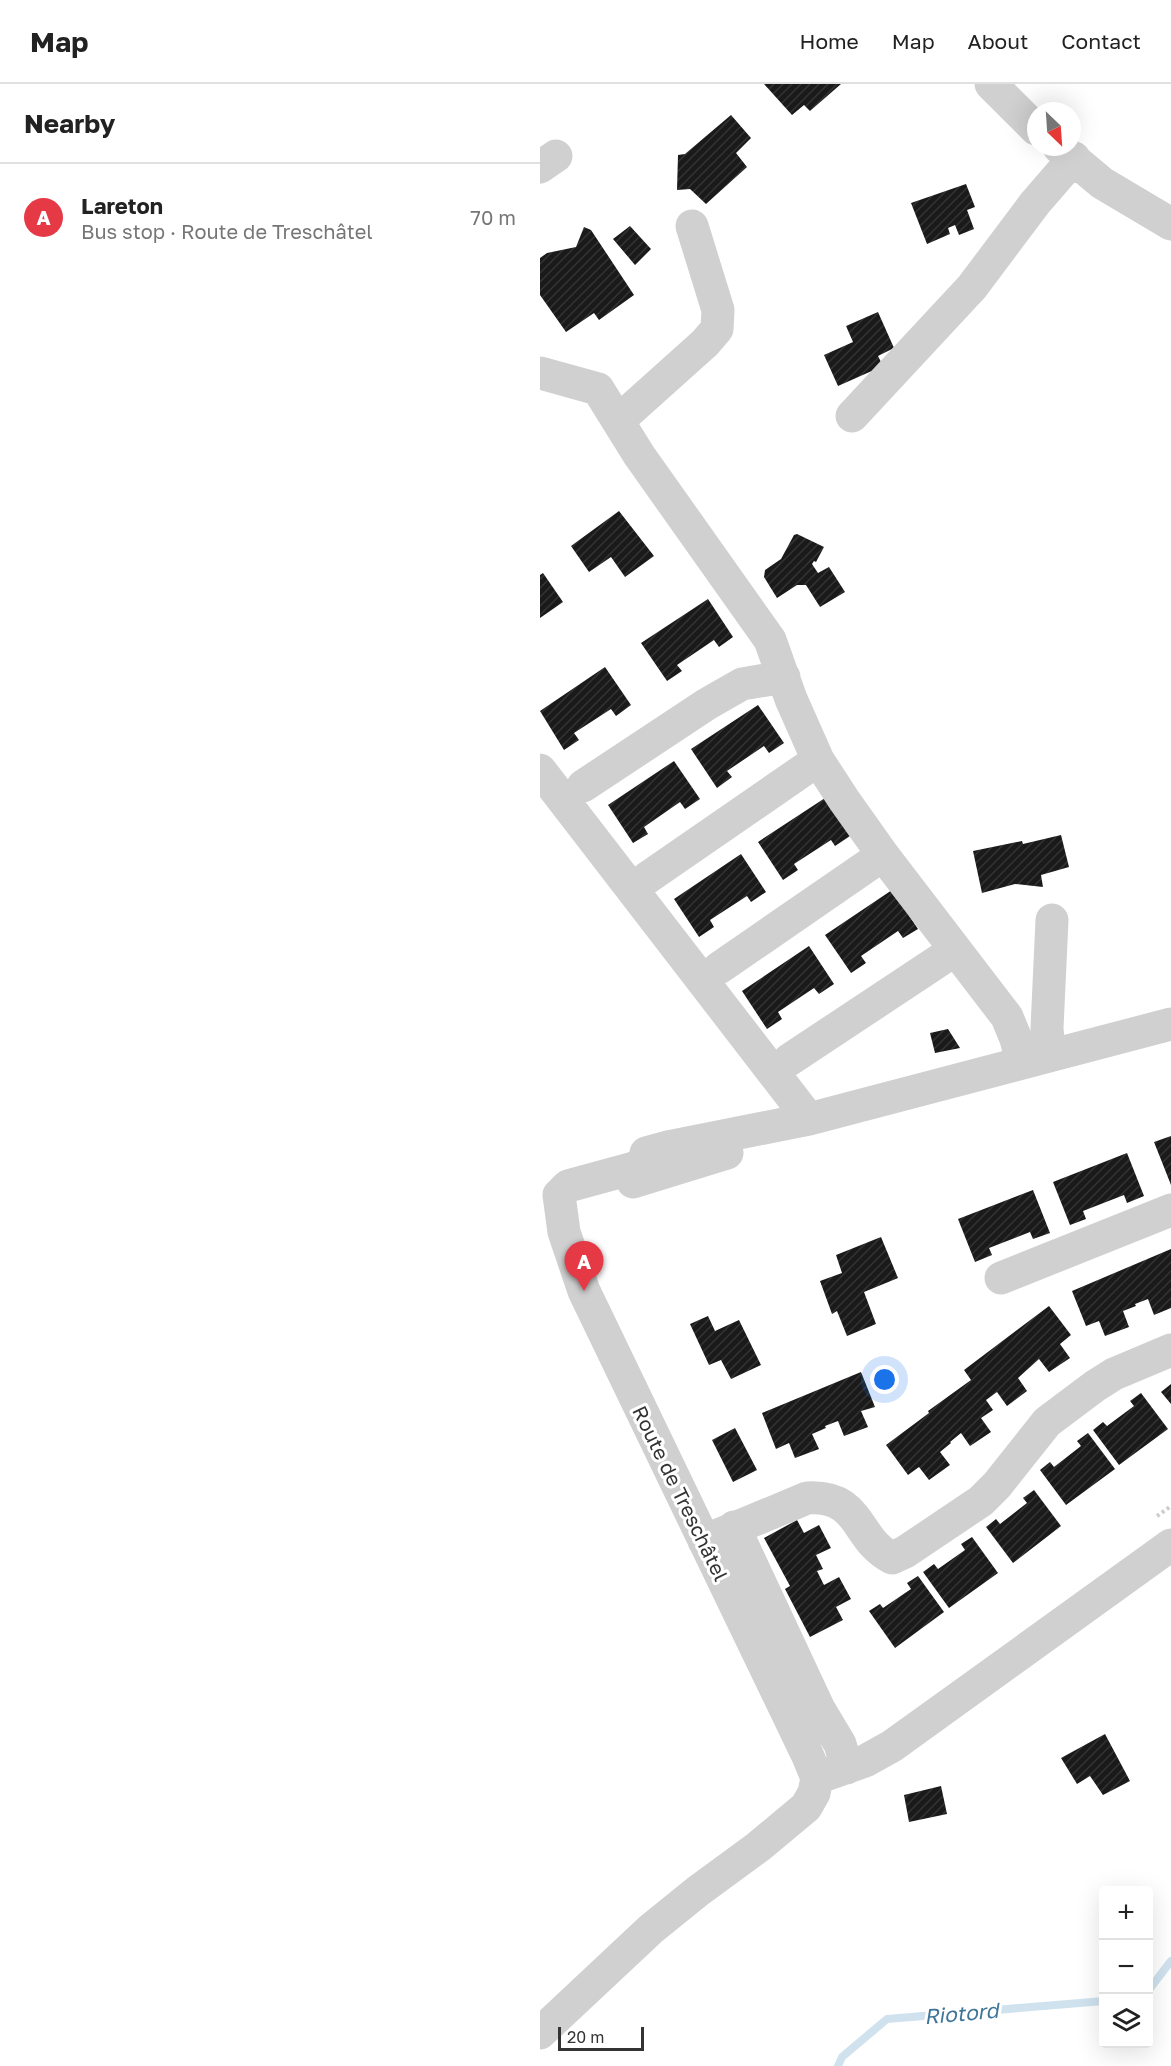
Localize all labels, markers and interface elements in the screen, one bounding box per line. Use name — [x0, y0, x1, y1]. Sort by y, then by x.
text: Map — [30, 25, 88, 58]
text: Home — [799, 28, 859, 54]
text: Map — [892, 28, 935, 54]
text: About — [968, 28, 1028, 54]
text: Contact — [1061, 28, 1141, 54]
north arrow — [1027, 102, 1081, 156]
text: Nearby — [24, 108, 115, 139]
text: Lareton — [81, 192, 163, 219]
text: A — [36, 205, 51, 229]
text: 70 m — [470, 205, 516, 229]
text: Bus stop · Route de Treschâtel — [81, 219, 373, 243]
pin: A — [564, 1242, 603, 1291]
your location — [870, 1365, 899, 1394]
street label: Route de Treschâtel — [628, 1402, 734, 1584]
map controls — [1099, 1886, 1153, 2048]
button: + — [1099, 1886, 1153, 1940]
button: − — [1099, 1940, 1153, 1994]
button: layers — [1099, 1994, 1153, 2048]
water label: Riotord — [923, 1997, 1001, 2029]
scale bar — [558, 2024, 644, 2052]
text: 20 m — [567, 2027, 604, 2047]

